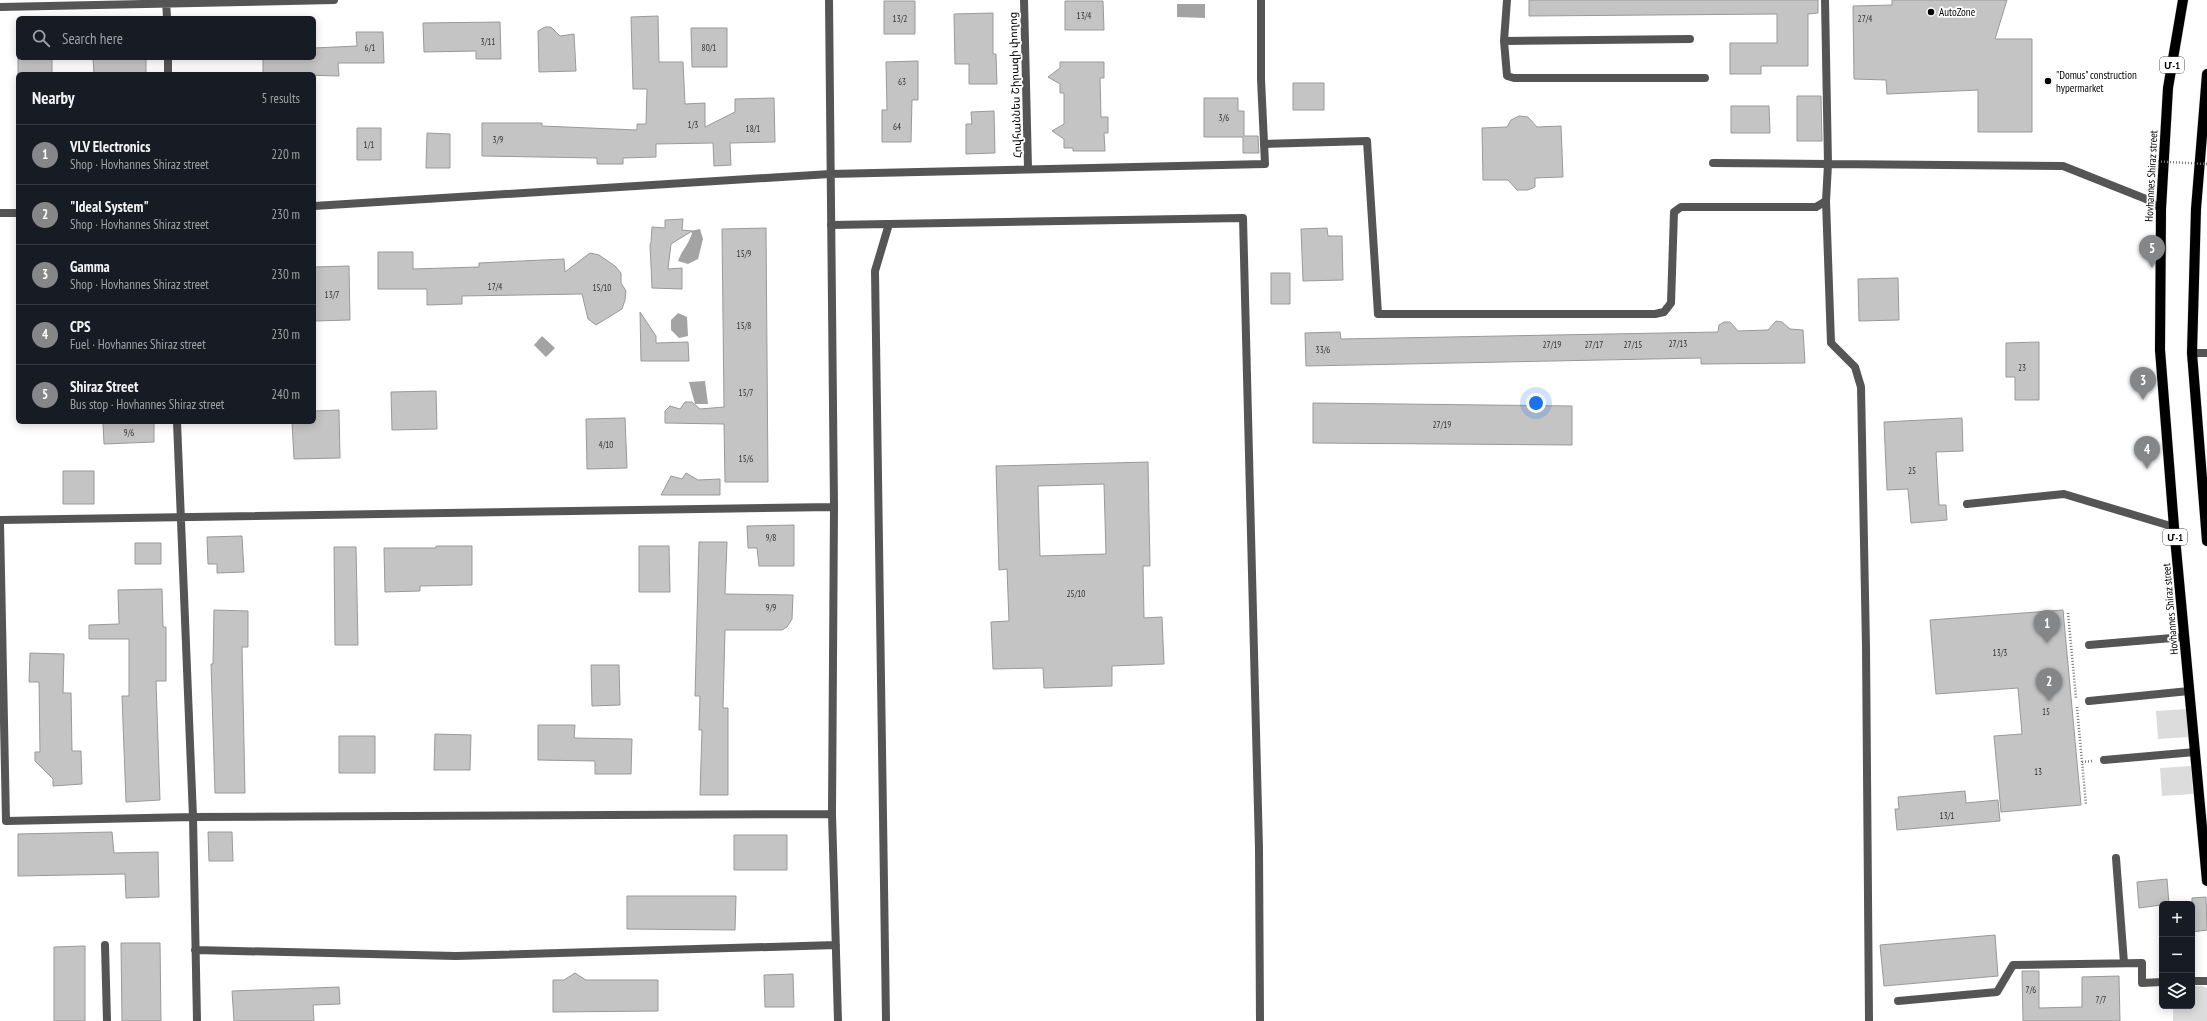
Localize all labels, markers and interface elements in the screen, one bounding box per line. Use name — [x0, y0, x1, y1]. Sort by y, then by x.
place label: AutoZone — [1939, 5, 1976, 19]
marker: AutoZone — [1926, 7, 1936, 17]
house number: 13/4 — [1077, 10, 1091, 21]
street label: Հովհաննես Շիրազի փողոց — [1005, 12, 1025, 158]
house number: 13/2 — [893, 13, 907, 24]
house number: 27/4 — [1858, 13, 1872, 24]
search box — [16, 16, 316, 60]
icon: search — [30, 27, 52, 49]
text: Search here — [62, 29, 123, 48]
house number: 3/11 — [481, 36, 495, 47]
house number: 6/1 — [365, 42, 375, 53]
house number: 80/1 — [702, 42, 716, 53]
road number: Մ-1 — [2160, 57, 2184, 73]
place label: "Domus" construction hypermarket — [2056, 68, 2137, 95]
house number: 63 — [898, 76, 906, 87]
marker: "Domus" construction hypermarket — [2043, 76, 2053, 86]
text: Nearby — [32, 87, 75, 109]
text: 5 results — [261, 90, 300, 107]
house number: 3/6 — [1219, 112, 1229, 123]
house number: 1/3 — [688, 119, 698, 130]
house number: 64 — [893, 121, 901, 132]
house number: 18/1 — [746, 123, 760, 134]
street label: Hovhannes Shiraz street — [2142, 130, 2160, 222]
house number: 3/9 — [493, 134, 503, 145]
text: VLV Electronics — [70, 137, 150, 156]
house number: 1/1 — [364, 139, 374, 150]
text: 1 — [42, 146, 48, 163]
text: 220 m — [271, 146, 300, 163]
text: Shop · Hovhannes Shiraz street — [70, 156, 209, 173]
text: "Ideal System" — [70, 197, 149, 216]
text: 2 — [42, 206, 48, 223]
text: 230 m — [271, 206, 300, 223]
text: Shop · Hovhannes Shiraz street — [70, 216, 209, 233]
pin: 5 — [2139, 235, 2165, 268]
house number: 15/9 — [737, 248, 751, 259]
text: Gamma — [70, 257, 110, 276]
text: 3 — [42, 266, 48, 283]
text: 230 m — [271, 266, 300, 283]
text: Shop · Hovhannes Shiraz street — [70, 276, 209, 293]
house number: 17/4 — [488, 281, 502, 292]
house number: 15/10 — [593, 282, 611, 293]
house number: 13/7 — [325, 289, 339, 300]
text: CPS — [70, 317, 91, 336]
house number: 15/8 — [737, 320, 751, 331]
text: 4 — [42, 326, 48, 343]
text: 230 m — [271, 326, 300, 343]
text: Fuel · Hovhannes Shiraz street — [70, 336, 206, 353]
house number: 27/13 — [1669, 338, 1687, 349]
house number: 27/19 — [1543, 339, 1561, 350]
house number: 27/17 — [1585, 339, 1603, 350]
house number: 27/15 — [1624, 339, 1642, 350]
house number: 33/6 — [1316, 344, 1330, 355]
house number: 23 — [2018, 362, 2026, 373]
pin: 3 — [2130, 367, 2156, 400]
text: Shiraz Street — [70, 377, 138, 396]
text: 5 — [42, 386, 48, 403]
text: 240 m — [271, 386, 300, 403]
house number: 15/7 — [739, 387, 753, 398]
your location — [1526, 393, 1546, 413]
text: Bus stop · Hovhannes Shiraz street — [70, 396, 224, 413]
house number: 27/19 — [1433, 419, 1451, 430]
house number: 9/6 — [124, 427, 134, 438]
pin: 4 — [2134, 436, 2160, 469]
house number: 4/10 — [599, 439, 613, 450]
house number: 15/6 — [739, 453, 753, 464]
house number: 25 — [1908, 465, 1916, 476]
road number: Մ-1 — [2163, 529, 2187, 545]
house number: 9/8 — [766, 532, 776, 543]
street label: Hovhannes Shiraz street — [2159, 563, 2181, 655]
house number: 25/10 — [1067, 588, 1085, 599]
house number: 9/9 — [766, 602, 776, 613]
pin: 1 — [2034, 610, 2060, 643]
house number: 13/3 — [1993, 647, 2007, 658]
pin: 2 — [2036, 668, 2062, 701]
house number: 15 — [2042, 706, 2050, 717]
house number: 13 — [2034, 766, 2042, 777]
house number: 13/1 — [1940, 810, 1954, 821]
map controls — [2159, 901, 2195, 1009]
button: + — [2159, 901, 2195, 937]
button: − — [2159, 937, 2195, 973]
button: layers — [2159, 973, 2195, 1009]
house number: 7/6 — [2026, 984, 2036, 995]
house number: 7/7 — [2096, 994, 2106, 1005]

